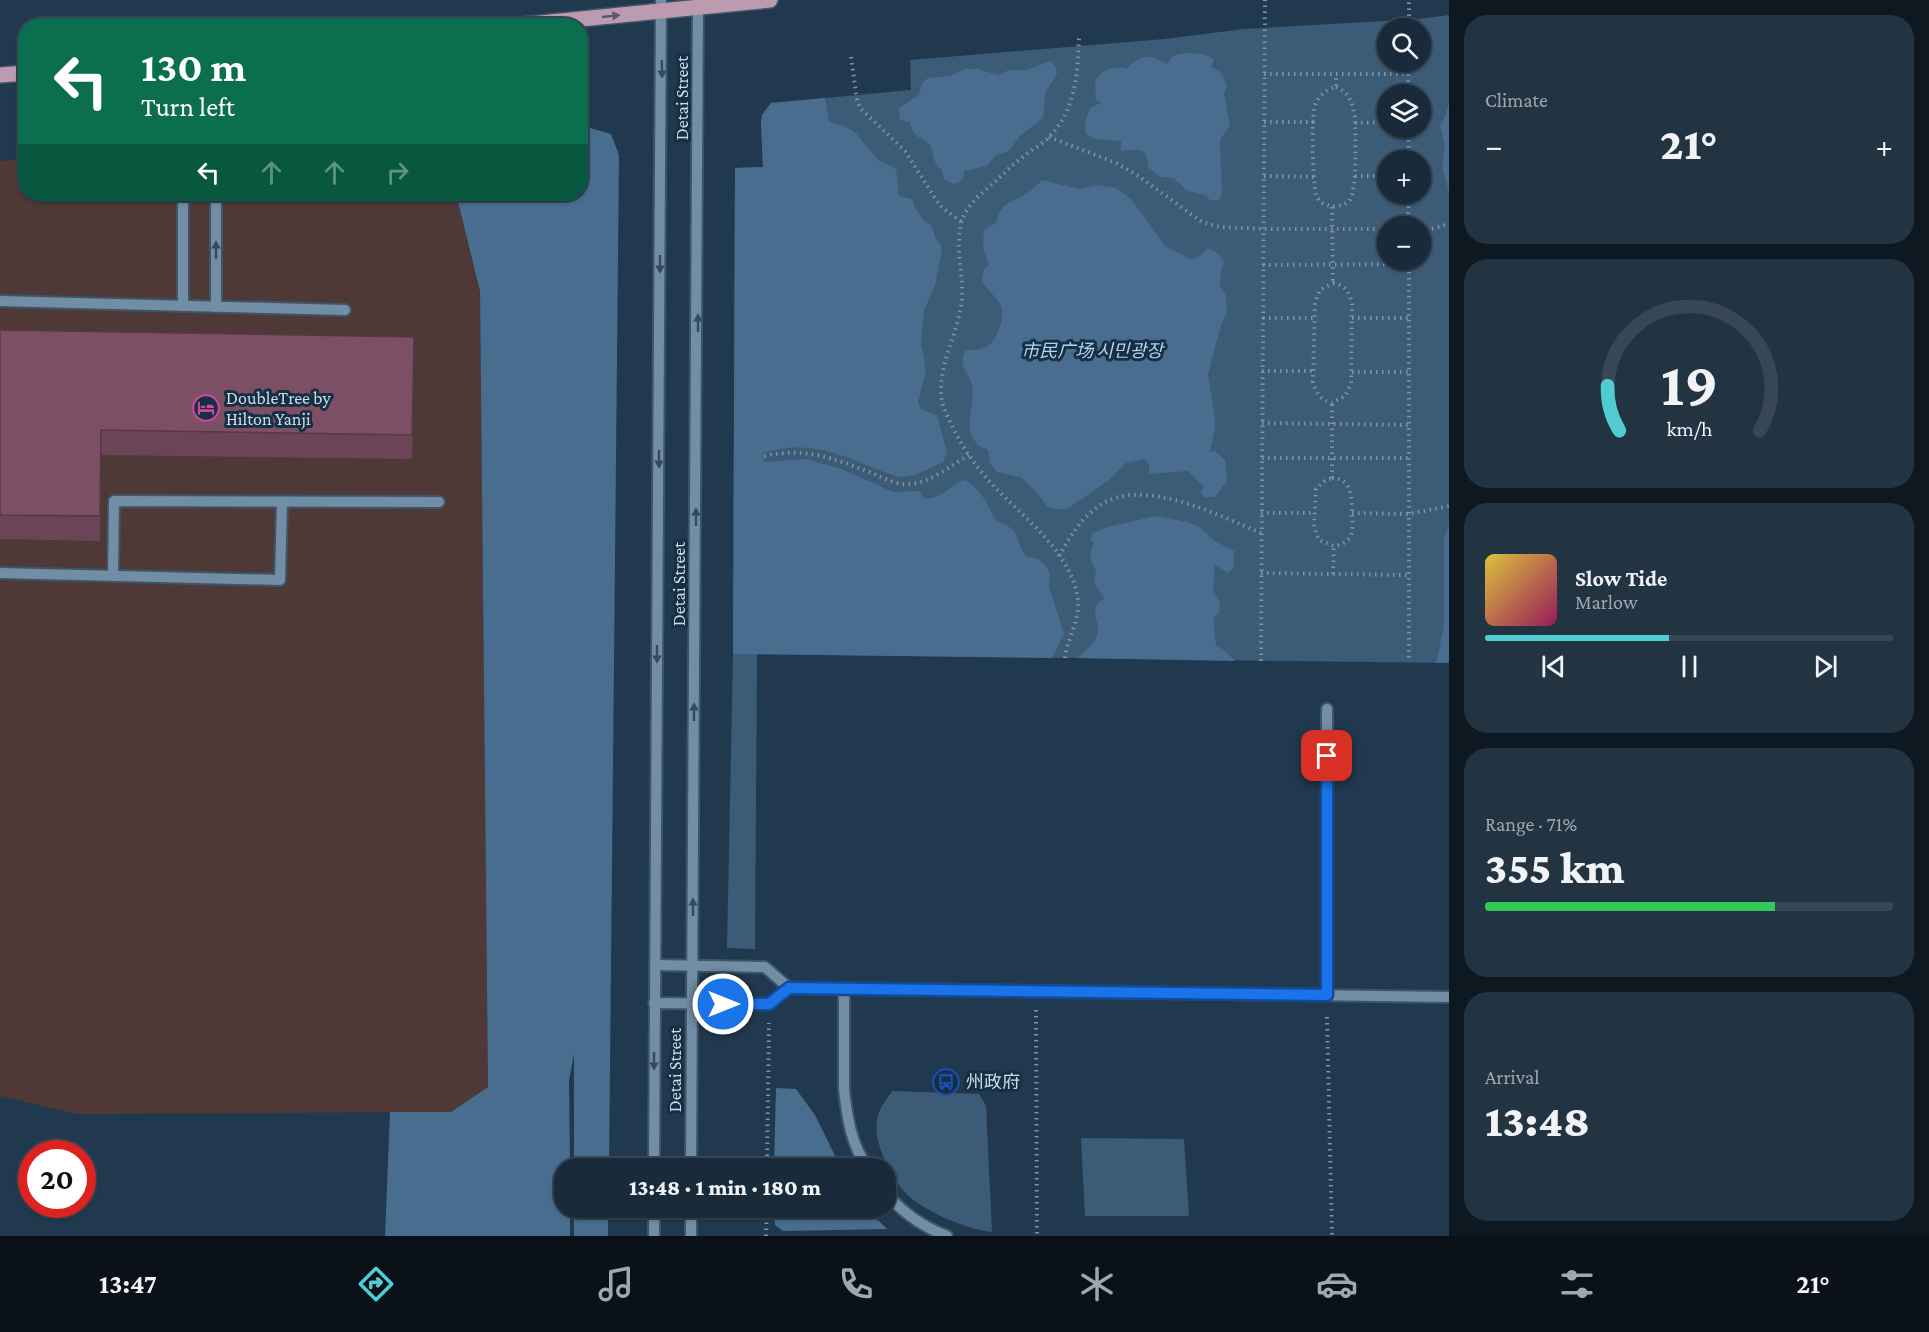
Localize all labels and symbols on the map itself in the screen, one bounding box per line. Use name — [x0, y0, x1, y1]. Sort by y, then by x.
one-way arrow — [602, 11, 621, 21]
street label: Detai Street — [672, 55, 692, 140]
one-way arrow — [657, 60, 666, 79]
one-way arrow — [211, 241, 221, 260]
one-way arrow — [655, 255, 665, 274]
one-way arrow — [693, 313, 702, 332]
park label: 市民广场 시민광장 — [1021, 341, 1165, 361]
place label: DoubleTree by Hilton Yanji — [226, 388, 332, 430]
hotel icon: DoubleTree by Hilton Yanji — [191, 393, 221, 423]
one-way arrow — [654, 450, 664, 469]
one-way arrow — [691, 508, 701, 527]
street label: Detai Street — [669, 541, 689, 626]
one-way arrow — [652, 645, 662, 664]
one-way arrow — [690, 703, 699, 722]
pin — [1301, 730, 1352, 781]
one-way arrow — [688, 898, 698, 917]
position arrow — [691, 972, 755, 1036]
street label: Detai Street — [665, 1027, 685, 1112]
one-way arrow — [649, 1052, 659, 1071]
bus stop icon: 州政府 — [931, 1067, 961, 1097]
place label: 州政府 — [966, 1072, 1020, 1092]
speed limit sign: 20 — [18, 1140, 96, 1218]

